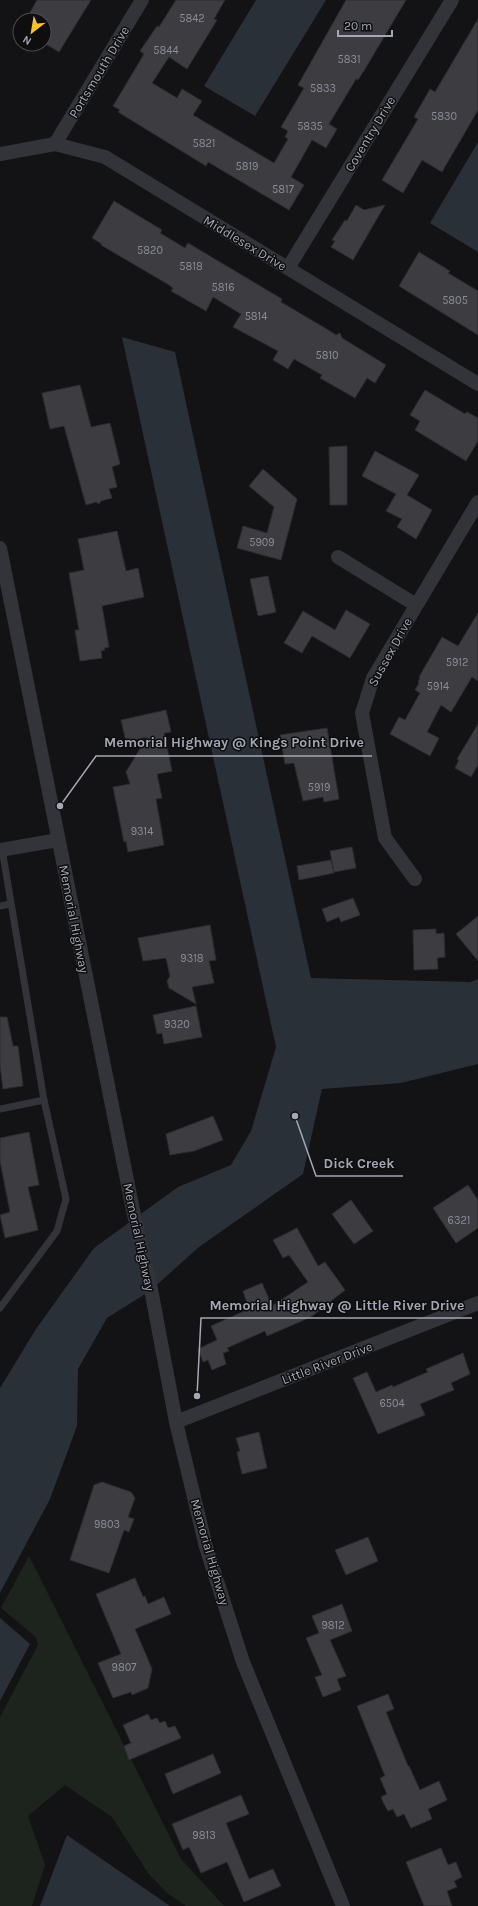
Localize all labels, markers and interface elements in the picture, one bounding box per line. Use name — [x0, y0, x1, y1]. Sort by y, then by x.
north arrow — [12, 12, 52, 52]
house number: 5842 — [179, 12, 205, 25]
scale bar — [338, 12, 392, 38]
text: 20 m — [344, 19, 372, 33]
street label: Portsmouth Drive — [66, 23, 132, 120]
text: N — [20, 33, 34, 48]
house number: 5844 — [153, 44, 179, 57]
house number: 5831 — [337, 53, 361, 66]
house number: 5833 — [310, 82, 336, 95]
street label: Coventry Drive — [342, 93, 399, 174]
house number: 5830 — [431, 110, 457, 123]
house number: 5835 — [297, 120, 323, 133]
house number: 5821 — [193, 137, 215, 150]
house number: 5819 — [236, 160, 259, 173]
house number: 5817 — [272, 183, 294, 196]
street label: Middlesex Drive — [201, 212, 290, 274]
house number: 5820 — [137, 244, 163, 257]
house number: 5818 — [179, 260, 203, 273]
house number: 5816 — [212, 281, 234, 294]
house number: 5805 — [442, 294, 468, 307]
house number: 5814 — [245, 310, 267, 323]
house number: 5810 — [315, 349, 339, 362]
house number: 5909 — [249, 536, 275, 549]
street label: Sussex Drive — [365, 615, 415, 689]
house number: 5912 — [446, 656, 468, 669]
house number: 5914 — [427, 680, 449, 693]
callout: Memorial Highway @ Kings Point Drive — [96, 730, 372, 756]
text: Memorial Highway @ Kings Point Drive — [104, 734, 364, 751]
house number: 5919 — [308, 781, 330, 794]
house number: 9314 — [131, 825, 153, 838]
street label: Memorial Highway — [56, 864, 92, 974]
house number: 9318 — [180, 952, 204, 965]
house number: 9320 — [164, 1018, 190, 1031]
callout: Dick Creek — [316, 1150, 403, 1176]
text: Dick Creek — [324, 1155, 395, 1172]
street label: Memorial Highway — [120, 1182, 158, 1292]
house number: 6321 — [448, 1214, 470, 1227]
callout: Memorial Highway @ Little River Drive — [201, 1292, 472, 1318]
text: Memorial Highway @ Little River Drive — [209, 1297, 465, 1314]
street label: Little River Drive — [279, 1339, 375, 1387]
house number: 6504 — [379, 1397, 405, 1410]
street label: Memorial Highway — [188, 1497, 232, 1607]
house number: 9803 — [94, 1518, 120, 1531]
house number: 9812 — [321, 1619, 345, 1632]
house number: 9807 — [112, 1661, 136, 1674]
house number: 9813 — [192, 1829, 216, 1842]

